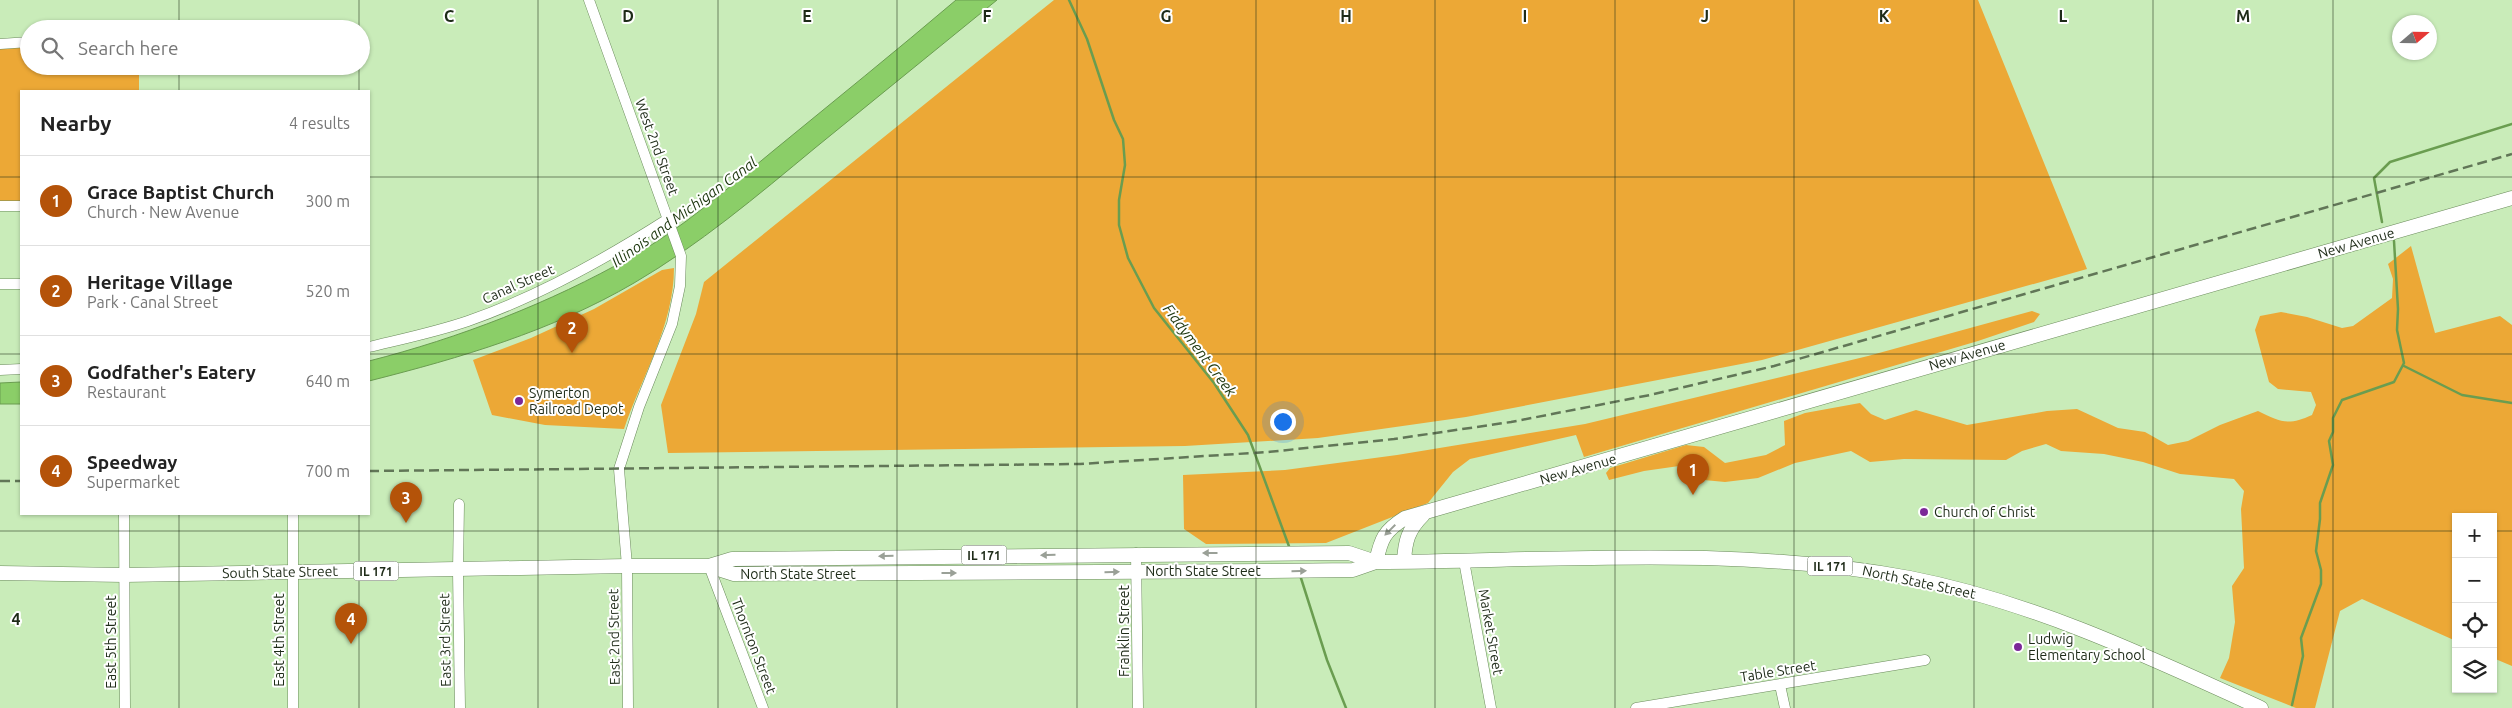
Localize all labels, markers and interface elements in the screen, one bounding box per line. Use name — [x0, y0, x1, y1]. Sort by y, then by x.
text: C — [444, 7, 454, 25]
text: D — [622, 7, 634, 25]
text: E — [802, 7, 812, 25]
text: F — [983, 7, 992, 25]
text: G — [1160, 7, 1172, 25]
text: H — [1340, 7, 1352, 25]
text: I — [1523, 7, 1527, 25]
text: J — [1701, 7, 1709, 25]
text: K — [1879, 7, 1890, 25]
text: L — [2059, 7, 2068, 25]
text: M — [2236, 7, 2250, 25]
north arrow — [2392, 15, 2437, 60]
search box — [20, 20, 370, 75]
icon: search — [38, 34, 66, 62]
text: Search here — [78, 37, 178, 59]
street label: West 2nd Street — [632, 97, 682, 198]
text: Nearby — [40, 111, 111, 135]
text: 4 results — [289, 114, 350, 132]
water label: Illinois and Michigan Canal — [608, 153, 761, 270]
text: Grace Baptist Church — [87, 181, 274, 203]
text: 1 — [51, 192, 61, 210]
text: 300 m — [305, 192, 350, 210]
text: Church · New Avenue — [87, 203, 239, 221]
street label: New Avenue — [2316, 224, 2396, 262]
street label: Canal Street — [480, 261, 557, 307]
text: Heritage Village — [87, 271, 233, 293]
text: 2 — [51, 282, 61, 300]
text: 520 m — [305, 282, 350, 300]
text: Park · Canal Street — [87, 293, 218, 311]
water label: Fiddyment Creek — [1160, 301, 1240, 400]
pin: 2 — [556, 312, 588, 353]
street label: New Avenue — [1927, 336, 2007, 374]
text: Godfather's Eatery — [87, 361, 256, 383]
text: 3 — [51, 372, 61, 390]
text: 640 m — [305, 372, 350, 390]
text: Restaurant — [87, 383, 166, 401]
place label: Symerton Railroad Depot — [529, 385, 624, 417]
marker: Symerton Railroad Depot — [513, 395, 525, 407]
your location — [1270, 409, 1296, 435]
street label: New Avenue — [1538, 450, 1618, 488]
text: Speedway — [87, 451, 177, 473]
pin: 1 — [1677, 454, 1709, 495]
text: 4 — [51, 462, 61, 480]
text: 700 m — [305, 462, 350, 480]
text: Supermarket — [87, 473, 180, 491]
pin: 3 — [390, 482, 422, 523]
place label: Church of Christ — [1934, 504, 2036, 520]
marker: Church of Christ — [1918, 506, 1930, 518]
map controls — [2452, 513, 2497, 693]
button: + — [2452, 513, 2497, 558]
one-way arrow — [1384, 524, 1396, 536]
road number: IL 171 — [962, 546, 1006, 564]
one-way arrow — [1202, 549, 1218, 557]
one-way arrow — [1040, 551, 1056, 559]
one-way arrow — [877, 552, 893, 560]
road number: IL 171 — [1808, 556, 1852, 576]
button: − — [2452, 558, 2497, 603]
road number: IL 171 — [354, 562, 398, 580]
street label: North State Street — [1861, 562, 1978, 602]
street label: South State Street — [222, 563, 338, 581]
street label: North State Street — [1145, 563, 1261, 579]
street label: North State Street — [740, 566, 856, 582]
one-way arrow — [1291, 567, 1307, 575]
one-way arrow — [1104, 568, 1120, 576]
one-way arrow — [942, 569, 958, 577]
street label: Franklin Street — [1116, 584, 1132, 677]
street label: East 2nd Street — [605, 588, 623, 685]
street label: Market Street — [1476, 588, 1507, 677]
street label: East 4th Street — [271, 593, 287, 687]
street label: East 3rd Street — [436, 593, 454, 687]
street label: East 5th Street — [103, 595, 119, 689]
street label: Thornton Street — [728, 596, 780, 697]
pin: 4 — [335, 603, 367, 644]
button: locate — [2452, 603, 2497, 648]
text: 4 — [11, 610, 21, 628]
place label: Ludwig Elementary School — [2028, 631, 2146, 663]
marker: Ludwig Elementary School — [2012, 641, 2024, 653]
button: layers — [2452, 648, 2497, 693]
street label: Table Street — [1739, 657, 1817, 685]

